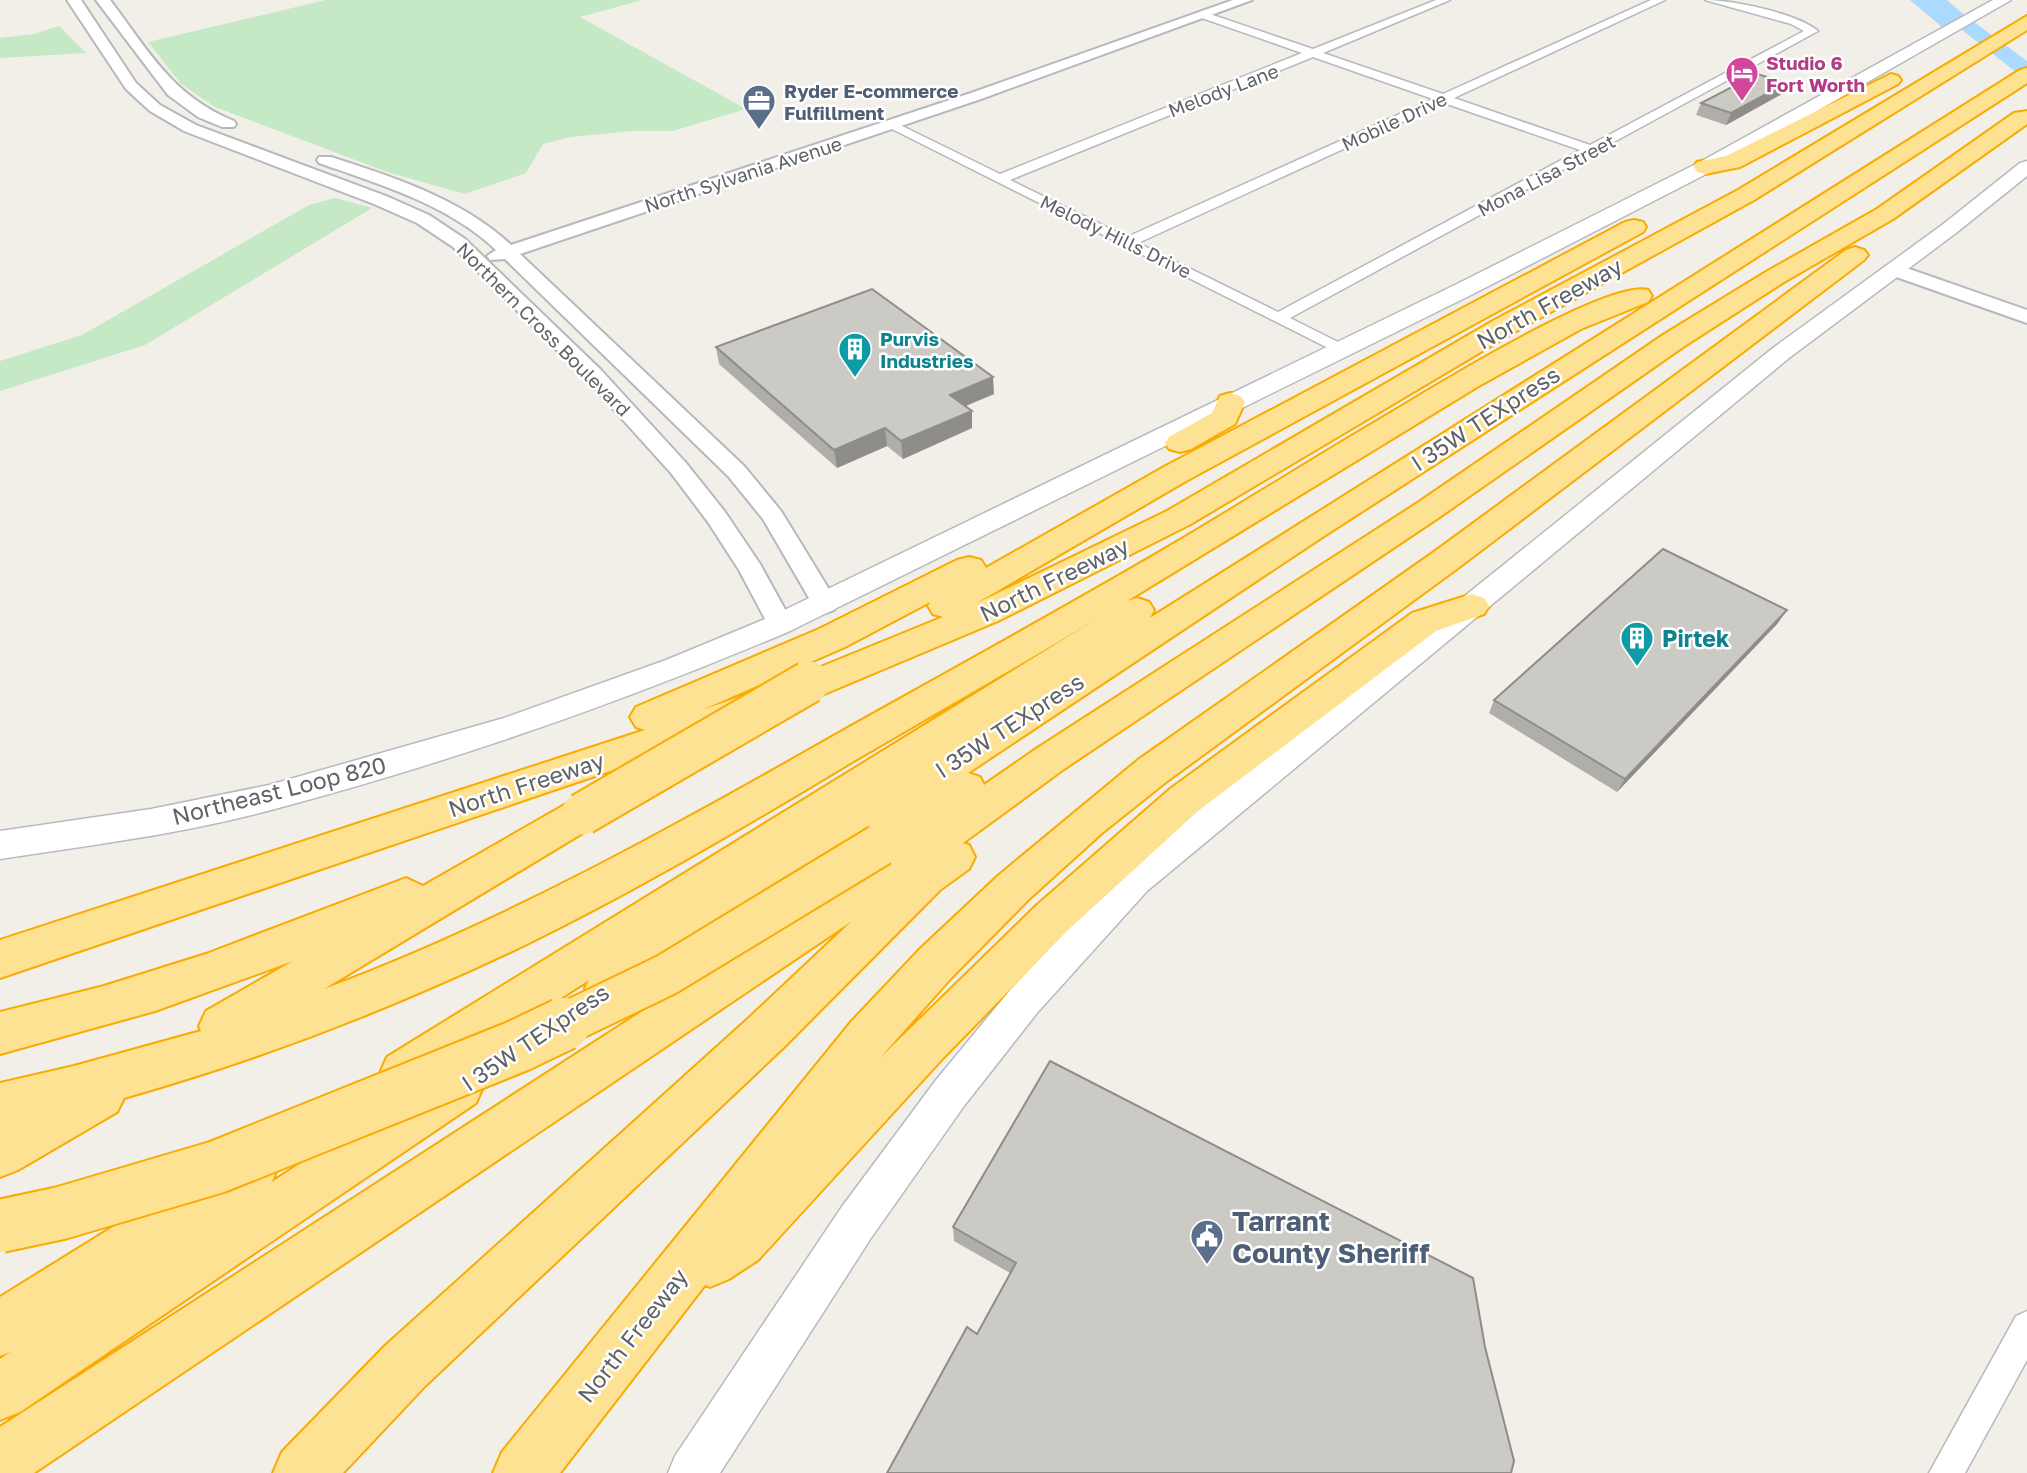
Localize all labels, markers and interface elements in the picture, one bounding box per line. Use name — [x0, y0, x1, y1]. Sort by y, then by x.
place label: Studio 6 Fort Worth — [1766, 51, 1865, 96]
hotel icon: Studio 6 Fort Worth — [1723, 54, 1761, 103]
street label: Melody Lane — [1165, 58, 1281, 122]
place label: Ryder E-commerce Fulfillment — [784, 79, 958, 124]
office icon: Ryder E-commerce Fulfillment — [740, 82, 778, 131]
street label: Mobile Drive — [1338, 87, 1450, 155]
street label: Mona Lisa Street — [1473, 129, 1619, 221]
street label: North Sylvania Avenue — [641, 131, 845, 217]
street label: Melody Hills Drive — [1037, 189, 1195, 283]
street label: Northern Cross Boulevard — [452, 237, 636, 421]
street label: North Freeway — [1471, 251, 1627, 355]
place label: Purvis Industries — [880, 327, 974, 372]
building icon: Purvis Industries — [836, 330, 874, 379]
street label: I 35W TEXpress — [1405, 360, 1565, 476]
street label: North Freeway — [975, 531, 1133, 627]
building icon: Pirtek — [1618, 619, 1656, 668]
place label: Pirtek — [1662, 624, 1730, 652]
street label: I 35W TEXpress — [929, 667, 1089, 783]
street label: North Freeway — [445, 746, 608, 822]
street label: Northeast Loop 820 — [169, 750, 389, 830]
street label: I 35W TEXpress — [456, 977, 614, 1097]
place label: Tarrant County Sheriff — [1232, 1204, 1430, 1269]
public building icon: Tarrant County Sheriff — [1188, 1217, 1226, 1266]
street label: North Freeway — [571, 1262, 693, 1408]

